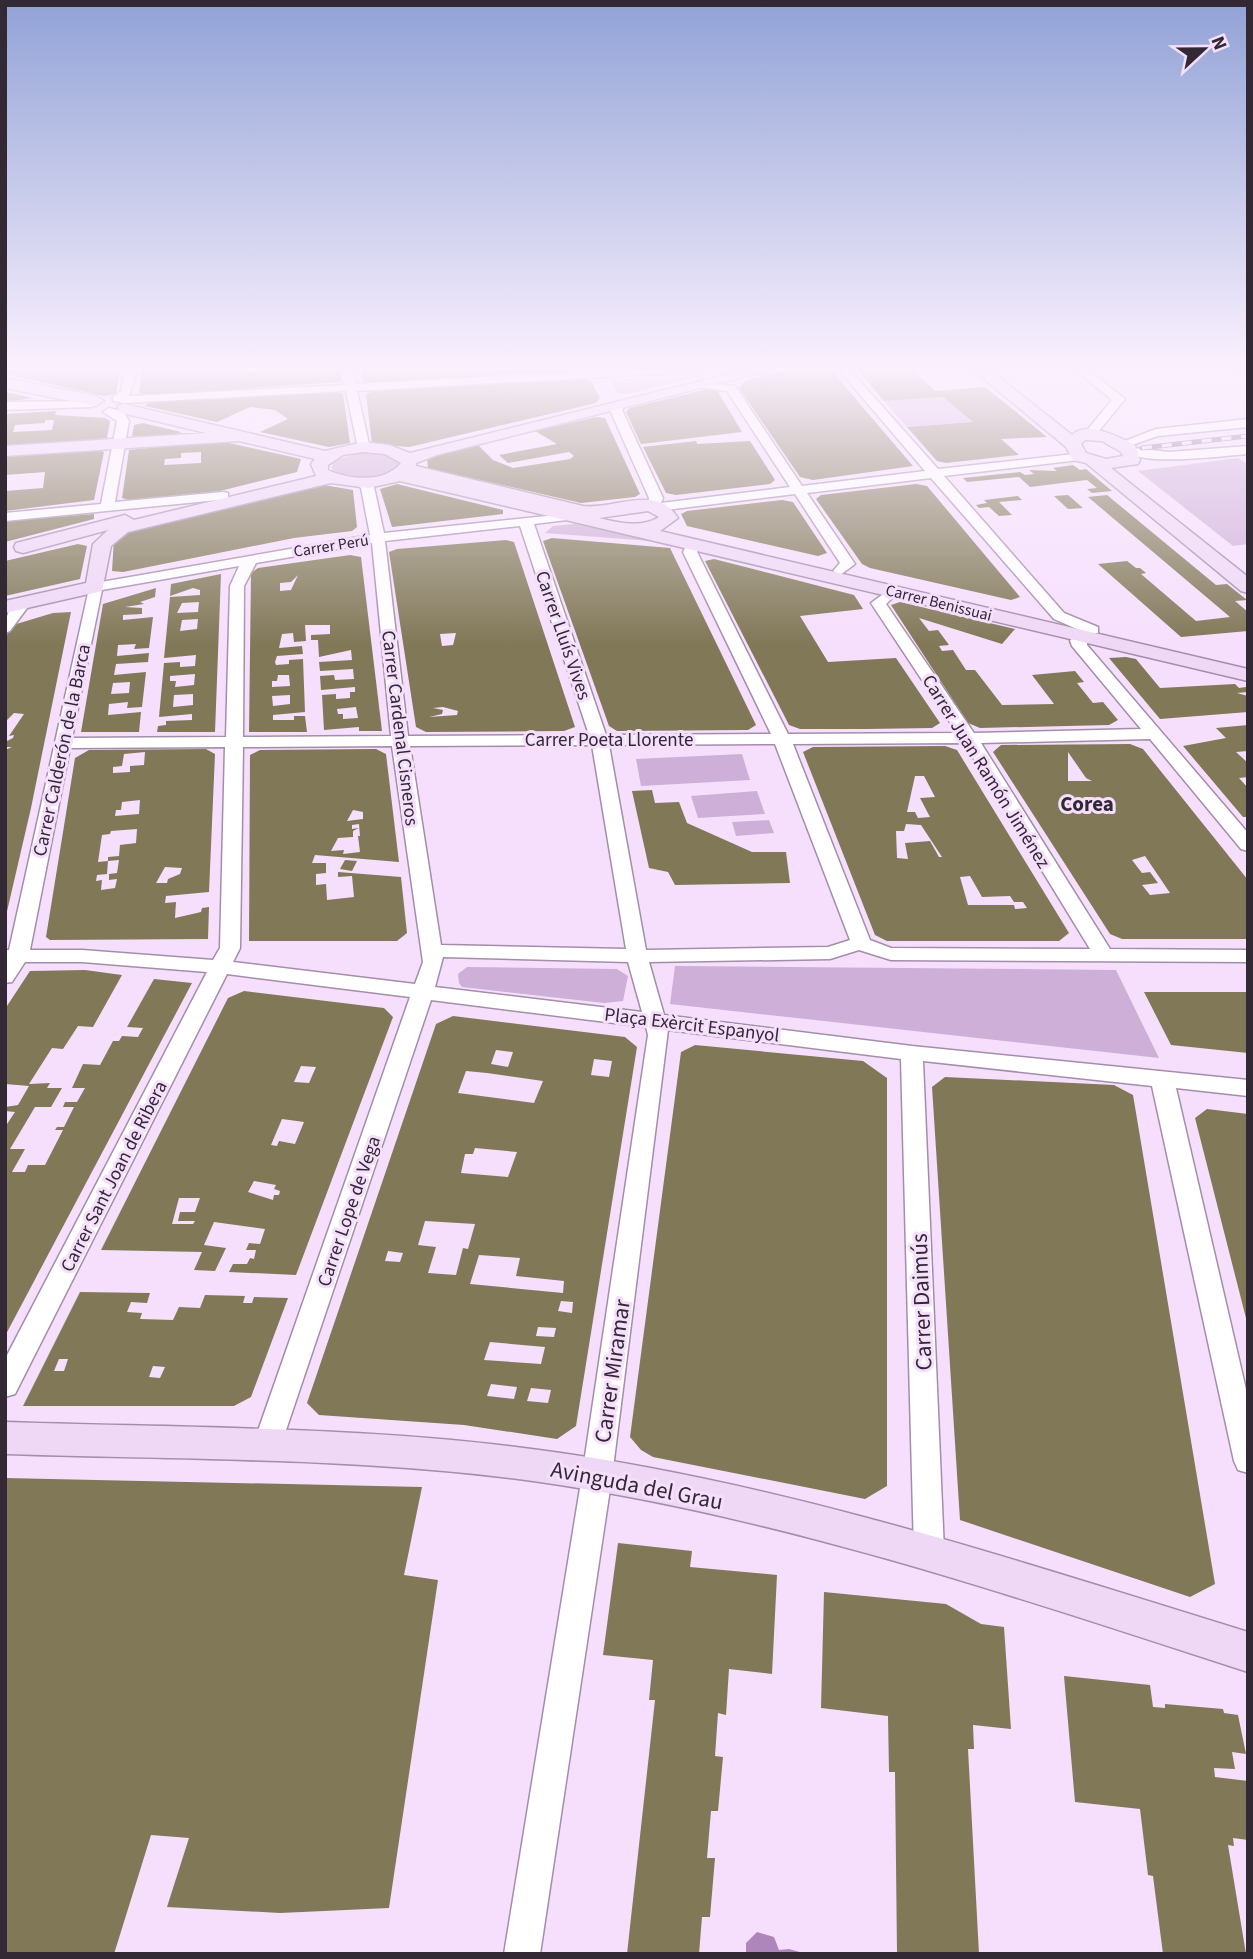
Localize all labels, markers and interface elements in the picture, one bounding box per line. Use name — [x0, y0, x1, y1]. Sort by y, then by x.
north arrow — [1169, 14, 1239, 84]
text: N — [1203, 32, 1233, 54]
street label: Carrer Perú — [292, 529, 370, 563]
street label: Carrer Lluís Vives — [528, 567, 597, 704]
street label: Carrer Benissuai — [883, 579, 994, 627]
street label: Carrer Cardenal Cisneros — [374, 629, 425, 827]
street label: Carrer Calderón de la Barca — [27, 642, 98, 859]
street label: Carrer Juan Ramón Jiménez — [915, 670, 1056, 874]
street label: Carrer Poeta Llorente — [525, 727, 693, 754]
district label: Corea — [1060, 789, 1114, 819]
street label: Plaça Exèrcit Espanyol — [603, 1001, 781, 1050]
street label: Carrer Sant Joan de Ribera — [54, 1076, 174, 1277]
street label: Carrer Lope de Vega — [311, 1133, 388, 1290]
street label: Carrer Daimús — [903, 1233, 940, 1371]
street label: Carrer Miramar — [586, 1296, 639, 1445]
street label: Avinguda del Grau — [548, 1453, 726, 1518]

